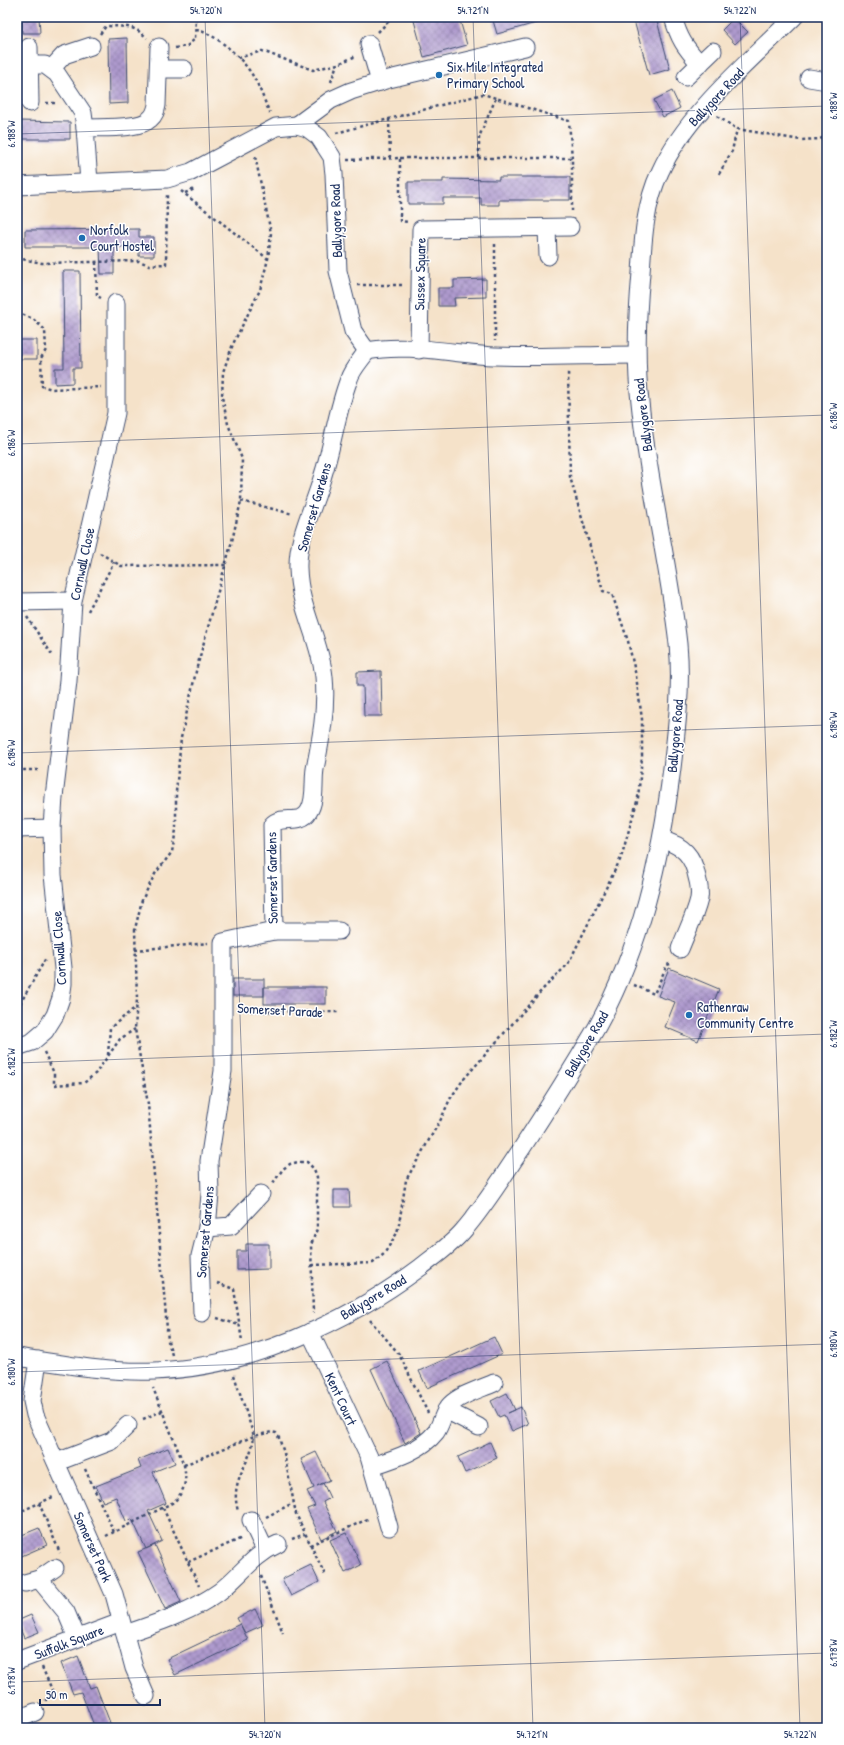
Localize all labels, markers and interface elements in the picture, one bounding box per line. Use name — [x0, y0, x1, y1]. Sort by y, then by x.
text: 54.720°N — [190, 4, 222, 17]
text: 54.721°N — [457, 4, 489, 17]
text: 54.722°N — [724, 4, 756, 17]
place label: Six Mile Integrated Primary School — [447, 57, 544, 93]
street label: Ballygore Road — [684, 63, 749, 131]
marker: Six Mile Integrated Primary School — [434, 70, 444, 80]
text: 6.188°W — [827, 92, 840, 119]
text: 6.188°W — [5, 120, 18, 147]
street label: Ballygore Road — [325, 183, 347, 258]
place label: Norfolk Court Hostel — [90, 220, 154, 255]
marker: Norfolk Court Hostel — [77, 233, 87, 243]
street label: Sussex Square — [409, 237, 431, 311]
street label: Ballygore Road — [629, 377, 657, 453]
text: 6.186°W — [827, 402, 840, 429]
text: 6.186°W — [5, 429, 18, 456]
street label: Somerset Gardens — [292, 460, 335, 554]
street label: Cornwall Close — [64, 525, 99, 602]
street label: Ballygore Road — [662, 698, 688, 774]
text: 6.184°W — [827, 711, 840, 738]
text: 6.184°W — [5, 739, 18, 766]
street label: Somerset Gardens — [261, 832, 282, 924]
street label: Cornwall Close — [46, 910, 71, 986]
place label: Rathenraw Community Centre — [697, 997, 794, 1033]
street label: Somerset Parade — [237, 998, 324, 1021]
street label: Ballygore Road — [559, 1007, 613, 1081]
marker: Rathenraw Community Centre — [684, 1010, 694, 1020]
text: 6.182°W — [827, 1020, 840, 1048]
text: 6.182°W — [5, 1048, 18, 1076]
street label: Somerset Gardens — [191, 1185, 218, 1279]
street label: Ballygore Road — [336, 1269, 410, 1325]
text: 6.180°W — [827, 1330, 840, 1358]
text: 6.180°W — [5, 1358, 18, 1386]
street label: Kent Court — [321, 1369, 362, 1429]
street label: Somerset Park — [70, 1509, 117, 1585]
street label: Suffolk Square — [31, 1619, 107, 1664]
text: 6.178°W — [827, 1638, 840, 1667]
text: 6.178°W — [5, 1666, 18, 1695]
scale bar — [40, 1681, 160, 1707]
text: 50 m — [46, 1686, 67, 1703]
text: 54.720°N — [249, 1728, 281, 1741]
text: 54.721°N — [516, 1728, 548, 1741]
text: 54.722°N — [784, 1728, 816, 1741]

